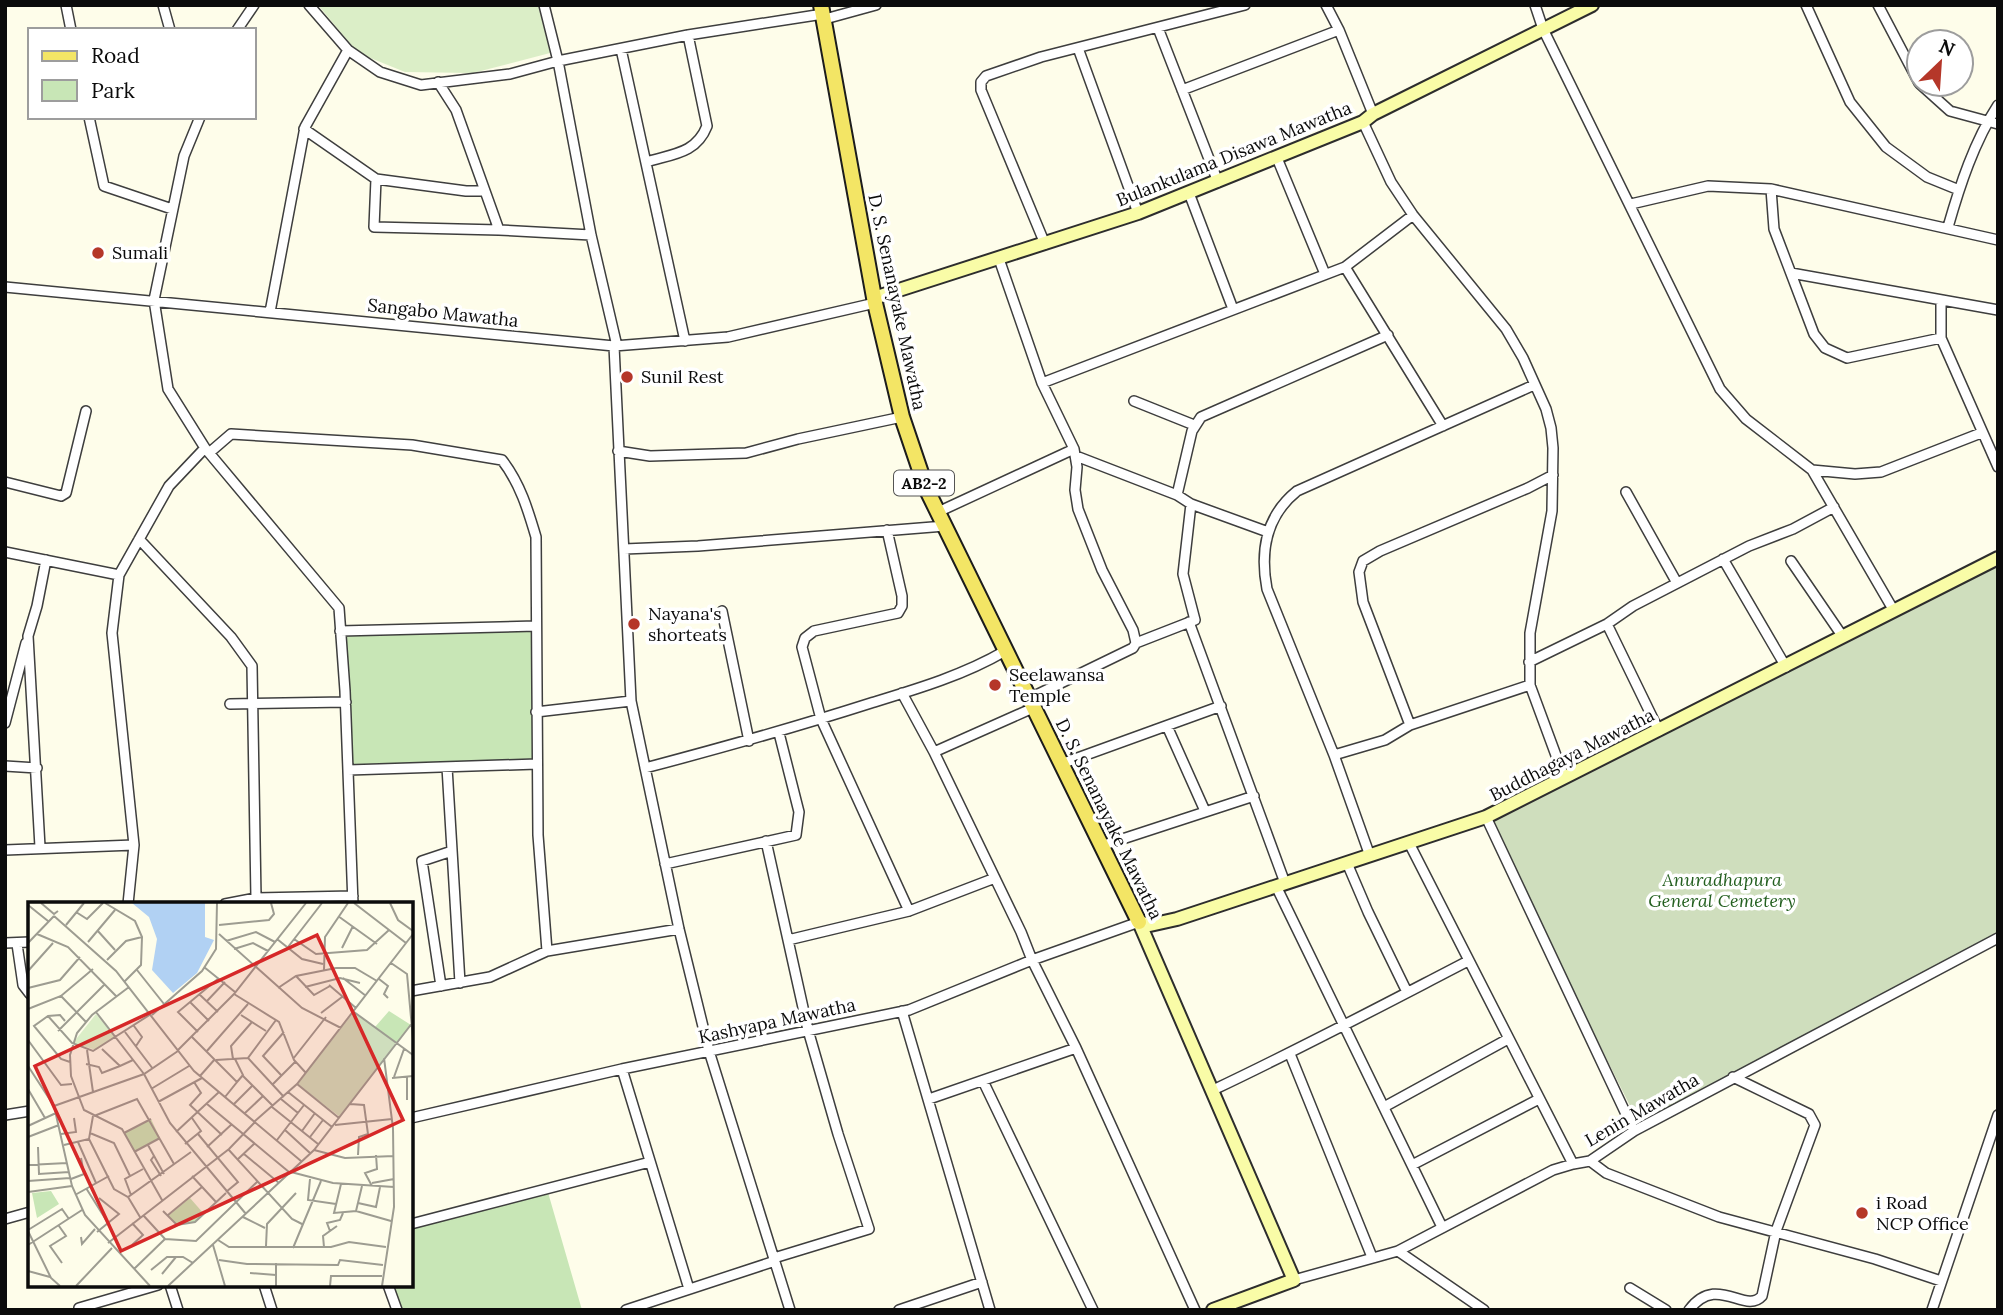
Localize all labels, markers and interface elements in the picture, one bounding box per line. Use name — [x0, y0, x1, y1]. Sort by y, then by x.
legend — [28, 28, 256, 119]
north arrow — [1905, 28, 1975, 98]
text: N — [1935, 34, 1959, 62]
text: Road — [91, 42, 140, 69]
text: Park — [91, 77, 135, 104]
street label: Bulankulama Disawa Mawatha — [1113, 96, 1355, 211]
street label: D. S. Senanayake Mawatha — [863, 192, 932, 412]
place label: Sumali — [112, 241, 168, 264]
marker: Sumali — [90, 245, 106, 261]
street label: Sangabo Mawatha — [367, 293, 520, 332]
place label: Sunil Rest — [641, 365, 724, 388]
marker: Sunil Rest — [619, 369, 635, 385]
road number: AB2-2 — [894, 470, 954, 496]
place label: Nayana's shorteats — [648, 602, 727, 646]
marker: Nayana's shorteats — [626, 616, 642, 632]
place label: Seelawansa Temple — [1009, 663, 1105, 707]
marker: Seelawansa Temple — [987, 677, 1003, 693]
street label: Buddhagaya Mawatha — [1485, 703, 1658, 806]
street label: D. S. Senanayake Mawatha — [1051, 715, 1168, 923]
park label: Anuradhapura General Cemetery — [1648, 868, 1796, 912]
inset map — [28, 902, 413, 1287]
street label: Kashyapa Mawatha — [696, 993, 858, 1048]
street label: Lenin Mawatha — [1581, 1068, 1703, 1151]
place label: i Road NCP Office — [1876, 1191, 1969, 1235]
marker: i Road NCP Office — [1854, 1205, 1870, 1221]

